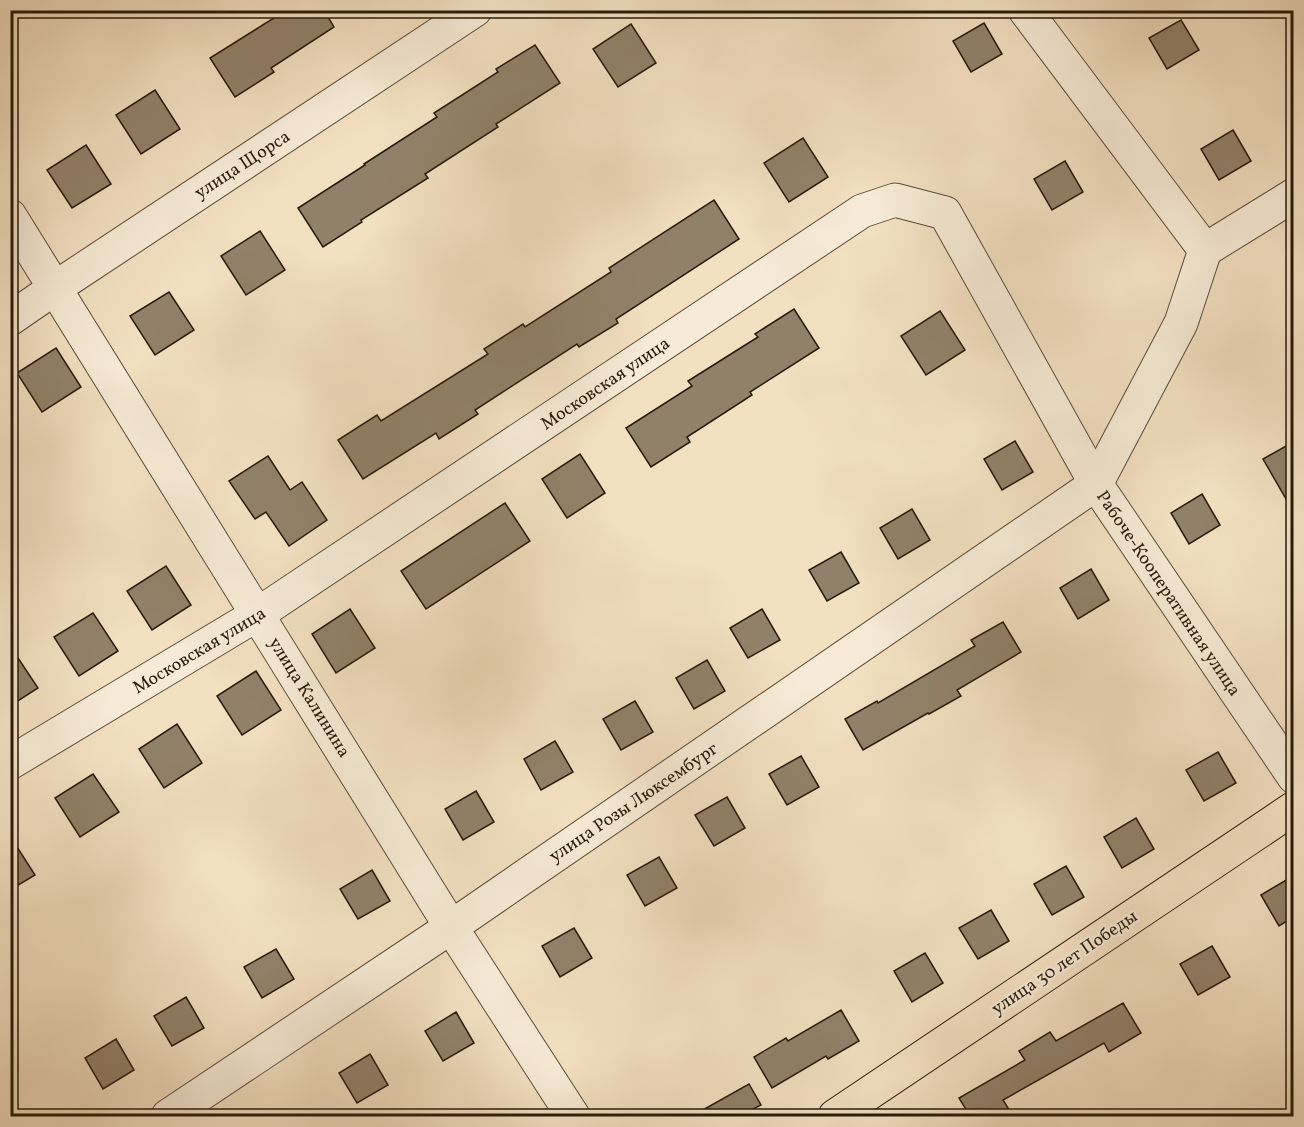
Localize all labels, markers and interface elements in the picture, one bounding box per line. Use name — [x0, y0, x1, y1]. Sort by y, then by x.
street label: улица Щорса — [190, 125, 296, 206]
street label: Московская улица — [536, 332, 676, 437]
street label: Рабоче-Кооперативная улица — [1089, 486, 1246, 702]
street label: Московская улица — [129, 602, 271, 701]
street label: улица Калинина — [262, 633, 356, 763]
street label: улица Розы Люксембург — [544, 737, 723, 869]
street label: улица 30 лет Победы — [987, 905, 1143, 1022]

